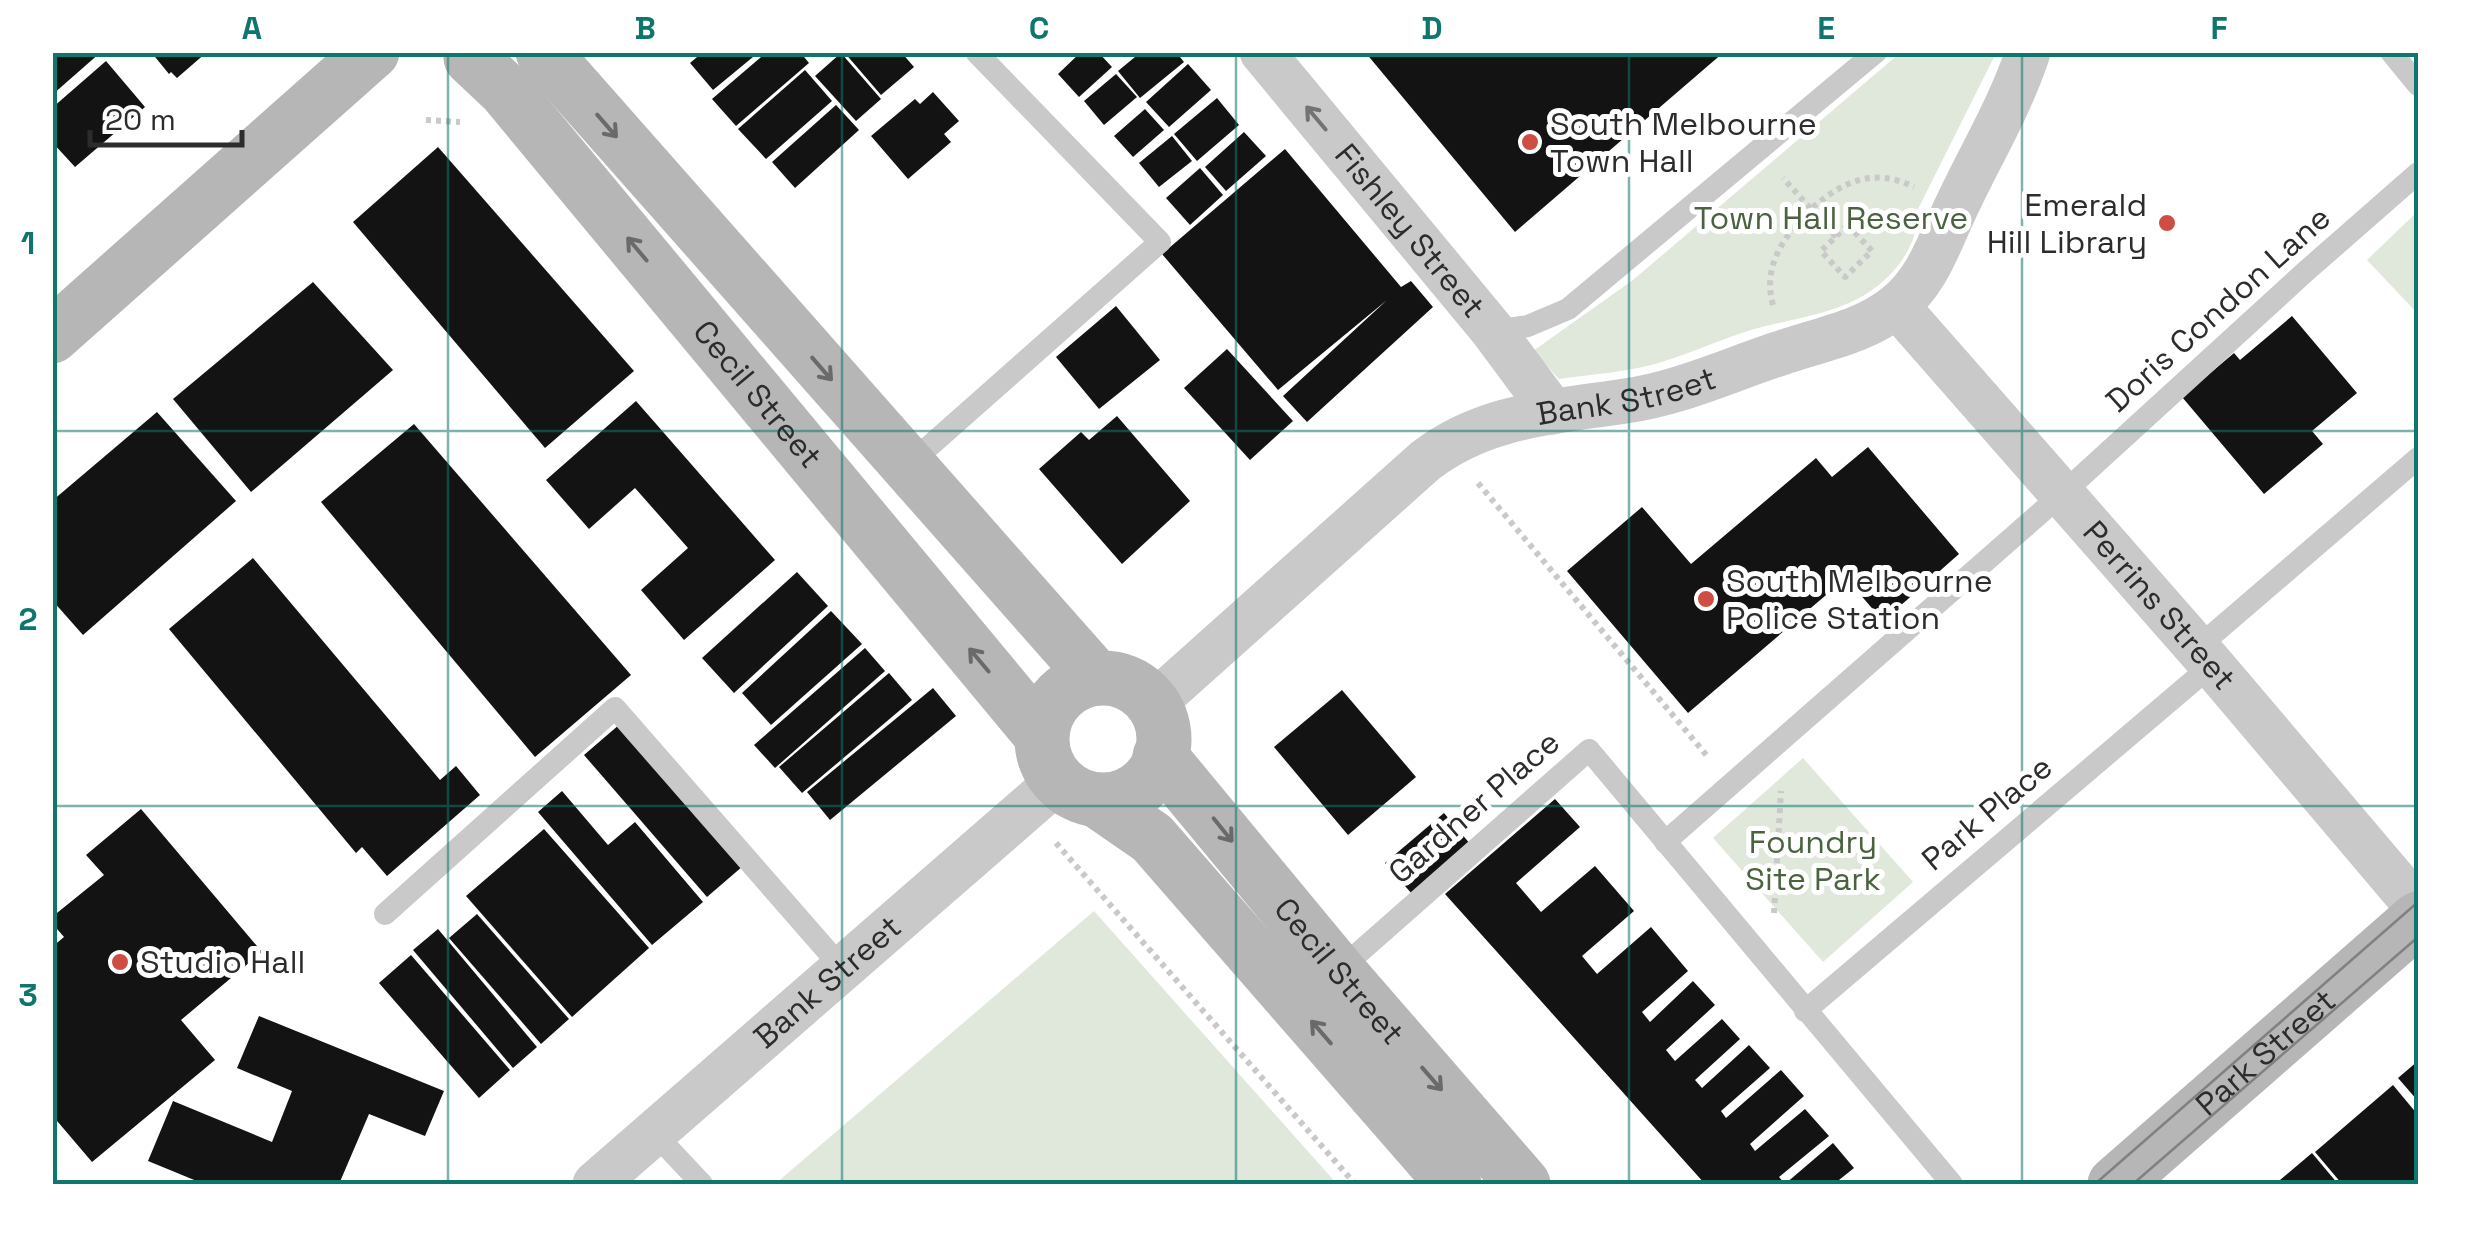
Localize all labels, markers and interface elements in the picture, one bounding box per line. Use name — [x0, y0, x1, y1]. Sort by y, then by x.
text: A — [242, 8, 262, 48]
text: B — [634, 8, 656, 48]
text: C — [1029, 8, 1049, 48]
text: D — [1421, 8, 1443, 48]
text: E — [1817, 8, 1835, 48]
text: F — [2210, 8, 2228, 48]
scale bar — [90, 85, 242, 147]
text: 20 m — [105, 100, 176, 139]
place label: South Melbourne Town Hall — [1550, 104, 1817, 181]
one-way arrow — [1306, 106, 1328, 132]
one-way arrow — [596, 113, 619, 138]
marker: South Melbourne Town Hall — [1519, 131, 1541, 153]
street label: Fishley Street — [1326, 135, 1494, 326]
place label: Emerald Hill Library — [1987, 185, 2147, 262]
park label: Town Hall Reserve — [1694, 198, 1968, 238]
street label: Doris Condon Lane — [2097, 198, 2339, 420]
marker: Emerald Hill Library — [2156, 212, 2178, 234]
text: 1 — [21, 223, 35, 263]
one-way arrow — [626, 237, 648, 263]
street label: Cecil Street — [685, 312, 831, 476]
one-way arrow — [811, 356, 833, 382]
street label: Bank Street — [1533, 358, 1721, 434]
street label: Perrins Street — [2074, 512, 2244, 698]
place label: South Melbourne Police Station — [1726, 561, 1993, 638]
marker: South Melbourne Police Station — [1695, 588, 1717, 610]
text: 2 — [18, 599, 38, 639]
one-way arrow — [968, 648, 990, 674]
street label: Gardner Place — [1380, 722, 1568, 892]
street label: Park Place — [1914, 747, 2060, 879]
one-way arrow — [1212, 817, 1234, 843]
park label: Foundry Site Park — [1745, 822, 1881, 899]
street label: Cecil Street — [1266, 889, 1413, 1053]
street label: Bank Street — [745, 907, 909, 1057]
place label: Studio Hall — [140, 942, 305, 982]
marker: Studio Hall — [109, 951, 131, 973]
text: 3 — [18, 975, 38, 1015]
street label: Park Street — [2187, 980, 2344, 1124]
one-way arrow — [1309, 1020, 1332, 1045]
one-way arrow — [1420, 1066, 1442, 1092]

